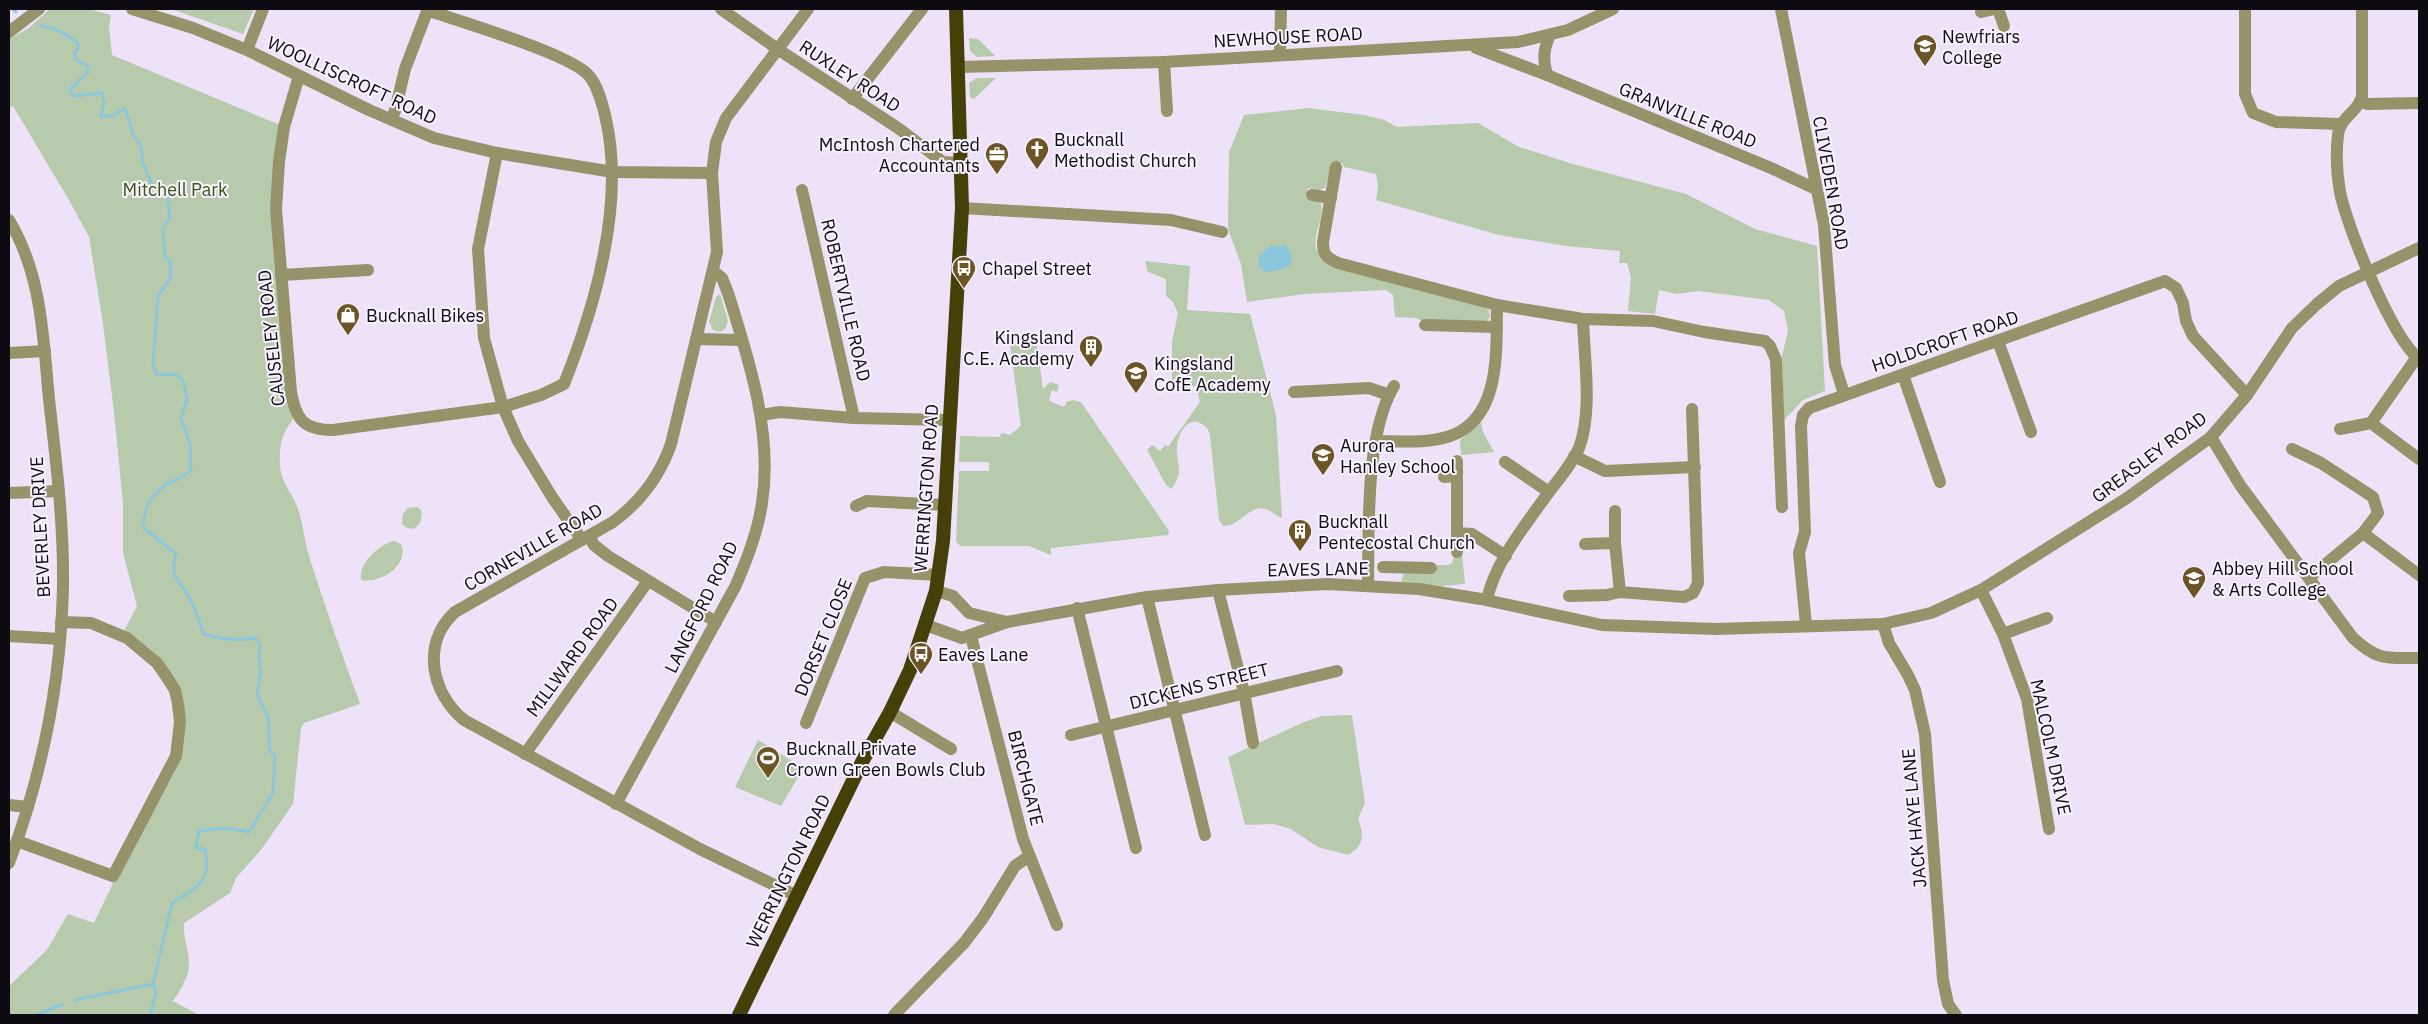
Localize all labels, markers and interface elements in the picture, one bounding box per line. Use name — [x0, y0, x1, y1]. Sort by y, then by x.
street label: NEWHOUSE ROAD — [1213, 22, 1363, 52]
place label: Newfriars College — [1942, 25, 2020, 69]
street label: WOOLLISCROFT ROAD — [264, 31, 440, 129]
school or university icon: Newfriars College — [1912, 33, 1938, 67]
street label: RUXLEY ROAD — [795, 35, 905, 117]
street label: GRANVILLE ROAD — [1616, 77, 1760, 153]
street label: CLIVEDEN ROAD — [1808, 114, 1854, 252]
place label: Bucknall Methodist Church — [1054, 128, 1197, 172]
place label: McIntosh Chartered Accountants — [819, 133, 980, 177]
church icon: Bucknall Methodist Church — [1024, 136, 1050, 170]
office icon: McIntosh Chartered Accountants — [984, 141, 1010, 175]
park label: Mitchell Park — [123, 178, 228, 201]
street label: ROBERTVILLE ROAD — [816, 216, 876, 384]
bus stop icon: Chapel Street — [951, 255, 977, 289]
place label: Chapel Street — [982, 257, 1092, 280]
street label: CAUSELEY ROAD — [252, 269, 290, 407]
shop icon: Bucknall Bikes — [335, 302, 361, 336]
place label: Bucknall Bikes — [366, 304, 484, 327]
street label: HOLDCROFT ROAD — [1869, 305, 2021, 377]
place label: Kingsland C.E. Academy — [963, 326, 1074, 370]
building icon: Kingsland C.E. Academy — [1078, 334, 1104, 368]
place label: Kingsland CofE Academy — [1154, 352, 1271, 396]
school or university icon: Kingsland CofE Academy — [1123, 360, 1149, 394]
street label: WERRINGTON ROAD — [909, 403, 943, 573]
street label: GREASLEY ROAD — [2087, 406, 2211, 508]
place label: Aurora Hanley School — [1340, 434, 1455, 478]
school or university icon: Aurora Hanley School — [1310, 442, 1336, 476]
street label: BEVERLEY DRIVE — [25, 456, 55, 598]
street label: CORNEVILLE ROAD — [459, 498, 607, 596]
place label: Bucknall Pentecostal Church — [1318, 510, 1475, 554]
building icon: Bucknall Pentecostal Church — [1287, 518, 1313, 552]
street label: LANGFORD ROAD — [659, 537, 743, 677]
street label: EAVES LANE — [1267, 557, 1369, 581]
place label: Abbey Hill School & Arts College — [2212, 557, 2354, 601]
school or university icon: Abbey Hill School & Arts College — [2181, 565, 2207, 599]
street label: DORSET CLOSE — [789, 575, 857, 699]
street label: MILLWARD ROAD — [521, 593, 623, 721]
bus stop icon: Eaves Lane — [908, 641, 934, 675]
place label: Eaves Lane — [938, 643, 1028, 666]
street label: DICKENS STREET — [1127, 658, 1271, 714]
street label: MALCOLM DRIVE — [2025, 677, 2077, 817]
street label: BIRCHGATE — [1003, 728, 1049, 828]
place label: Bucknall Private Crown Green Bowls Club — [786, 737, 985, 781]
sports icon: Bucknall Private Crown Green Bowls Club — [755, 745, 781, 779]
street label: JACK HAYE LANE — [1896, 747, 1932, 889]
street label: WERRINGTON ROAD — [741, 790, 835, 952]

